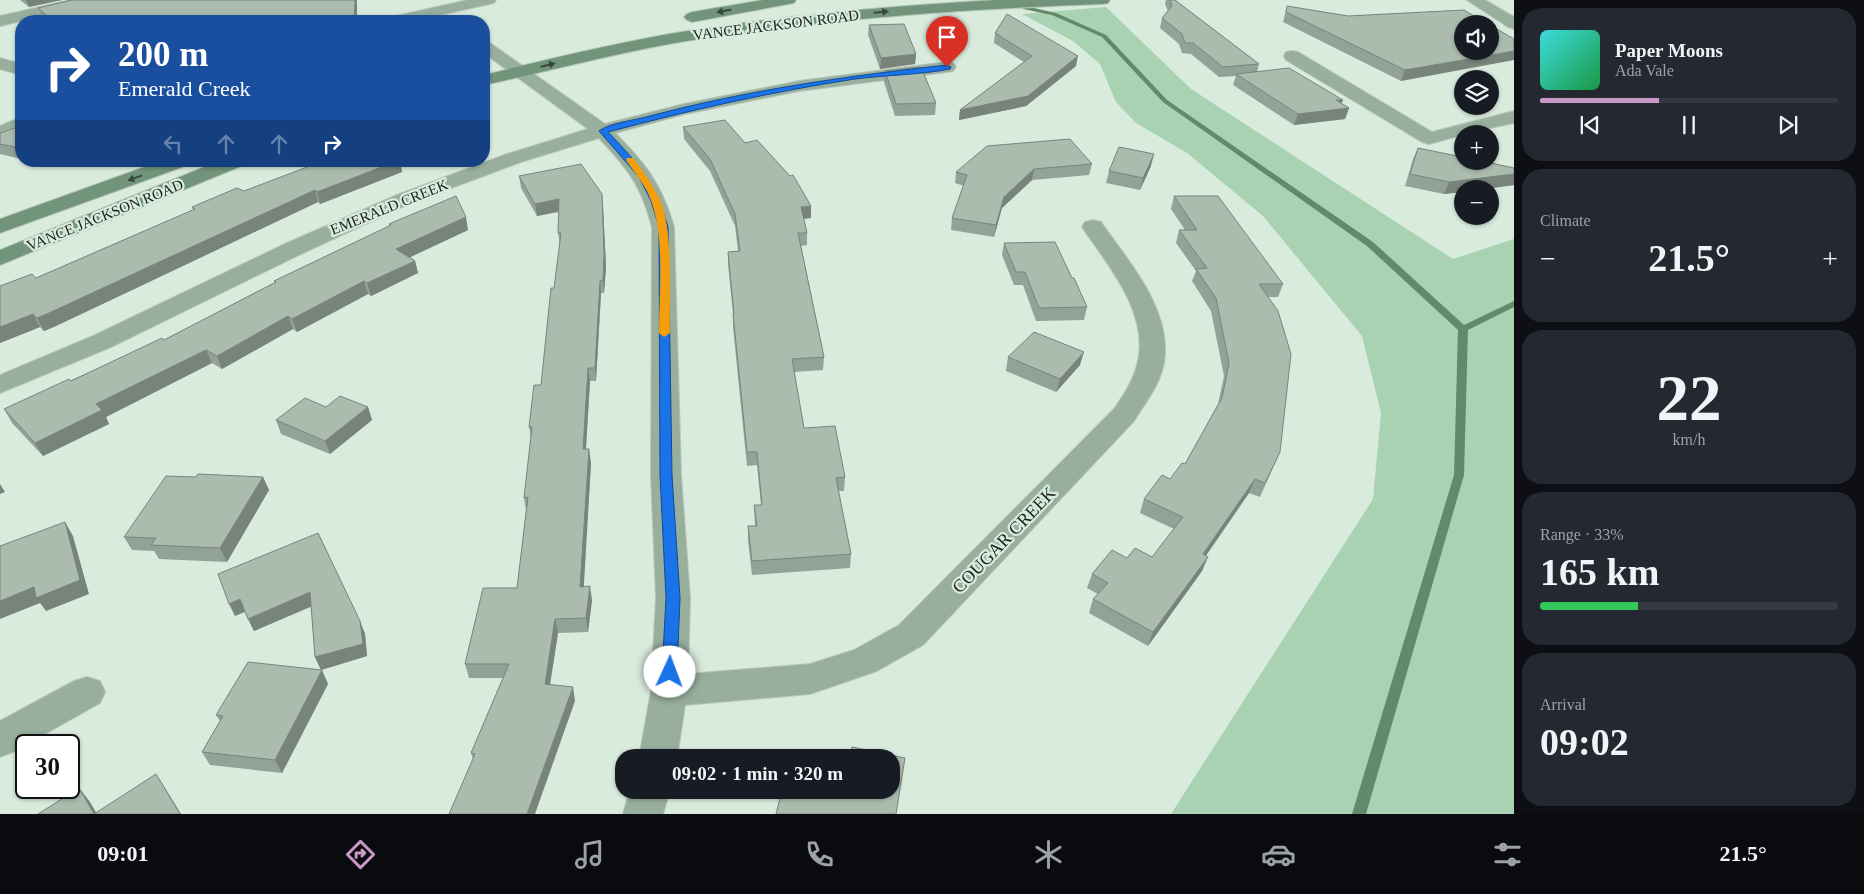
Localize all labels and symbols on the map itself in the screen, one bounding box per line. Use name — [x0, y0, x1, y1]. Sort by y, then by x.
street label: VANCE JACKSON ROAD — [692, 7, 860, 43]
one-way arrow — [716, 7, 731, 15]
one-way arrow — [873, 8, 889, 16]
pin — [926, 16, 968, 67]
one-way arrow — [541, 61, 556, 69]
one-way arrow — [127, 174, 142, 182]
street label: VANCE JACKSON ROAD — [24, 176, 186, 254]
street label: EMERALD CREEK — [328, 176, 450, 238]
street label: COUGAR CREEK — [948, 483, 1060, 597]
position arrow — [643, 645, 695, 697]
speed limit sign: 30 — [15, 734, 80, 799]

